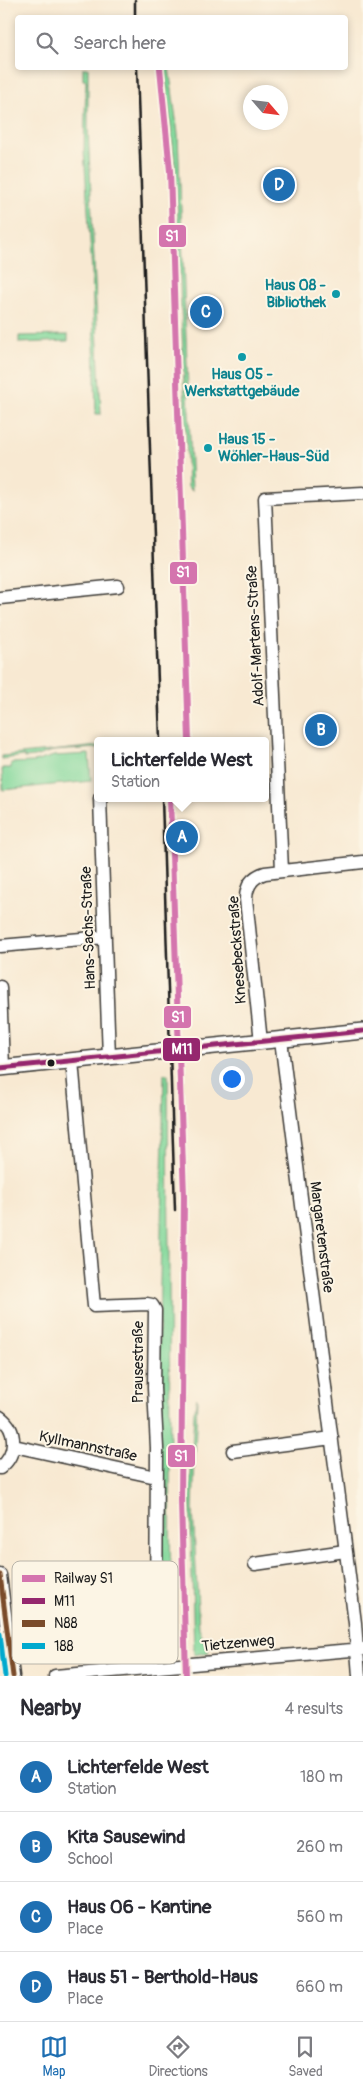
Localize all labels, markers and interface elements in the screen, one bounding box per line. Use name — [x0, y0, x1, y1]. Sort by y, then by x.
search box — [15, 15, 348, 70]
icon: search — [33, 29, 61, 57]
text: Search here — [73, 31, 166, 55]
north arrow — [243, 85, 288, 130]
pin: D — [263, 166, 295, 204]
line badge: S1 — [158, 224, 187, 248]
text: S1 — [165, 228, 179, 245]
place label: Haus 08 - Bibliothek — [265, 276, 327, 312]
marker: Haus 08 - Bibliothek — [330, 288, 342, 300]
pin: C — [190, 293, 222, 331]
marker: Haus 05 - Werkstattgebäude — [236, 351, 248, 363]
place label: Haus 05 - Werkstattgebäude — [184, 365, 300, 401]
place label: Haus 15 - Wöhler-Haus-Süd — [218, 430, 329, 466]
marker: Haus 15 - Wöhler-Haus-Süd — [202, 442, 214, 454]
line badge: S1 — [169, 561, 198, 585]
text: S1 — [176, 564, 190, 581]
street label: Adolf-Martens-Straße — [242, 564, 269, 707]
pin: B — [305, 711, 337, 749]
popup — [94, 737, 269, 802]
text: Lichterfelde West — [111, 748, 252, 772]
text: Station — [111, 772, 160, 792]
pin: A — [166, 818, 198, 856]
street label: Hans-Sachs-Straße — [77, 865, 100, 990]
street label: Knesebeckstraße — [224, 895, 251, 1005]
line badge: S1 — [163, 1005, 192, 1029]
text: S1 — [171, 1009, 185, 1026]
line badge: M11 — [162, 1037, 201, 1062]
text: M11 — [171, 1041, 193, 1058]
unlabelled marker — [46, 1058, 56, 1068]
your location — [219, 1066, 245, 1092]
street label: Margaretenstraße — [305, 1180, 338, 1294]
street label: Prausestraße — [129, 1320, 148, 1403]
street label: Kyllmannstraße — [37, 1427, 139, 1466]
line badge: S1 — [167, 1444, 196, 1468]
text: S1 — [174, 1448, 188, 1465]
legend — [12, 1561, 178, 1664]
text: Railway S1 — [54, 1570, 113, 1587]
text: M11 — [54, 1593, 75, 1610]
text: N88 — [54, 1615, 78, 1632]
street label: Tietzenweg — [201, 1631, 275, 1656]
text: 188 — [54, 1638, 74, 1655]
text: Nearby — [20, 1695, 81, 1722]
text: 4 results — [285, 1699, 343, 1719]
text: Lichterfelde West — [67, 1755, 209, 1779]
text: A — [31, 1767, 41, 1787]
text: 180 m — [300, 1767, 343, 1787]
text: Station — [67, 1779, 117, 1799]
text: Kita Sausewind — [67, 1825, 185, 1849]
text: B — [31, 1837, 41, 1857]
text: 260 m — [296, 1837, 343, 1857]
text: School — [67, 1849, 113, 1869]
text: Haus 06 - Kantine — [67, 1895, 211, 1919]
text: C — [31, 1907, 41, 1927]
text: 560 m — [296, 1907, 343, 1927]
text: Place — [67, 1919, 103, 1939]
text: Haus 51 - Berthold-Haus — [67, 1965, 258, 1989]
text: D — [31, 1977, 41, 1997]
text: 660 m — [296, 1977, 343, 1997]
text: Place — [67, 1989, 103, 2009]
tab: Map — [40, 2033, 68, 2080]
tab: Directions — [148, 2033, 208, 2080]
tab: Saved — [288, 2033, 323, 2080]

